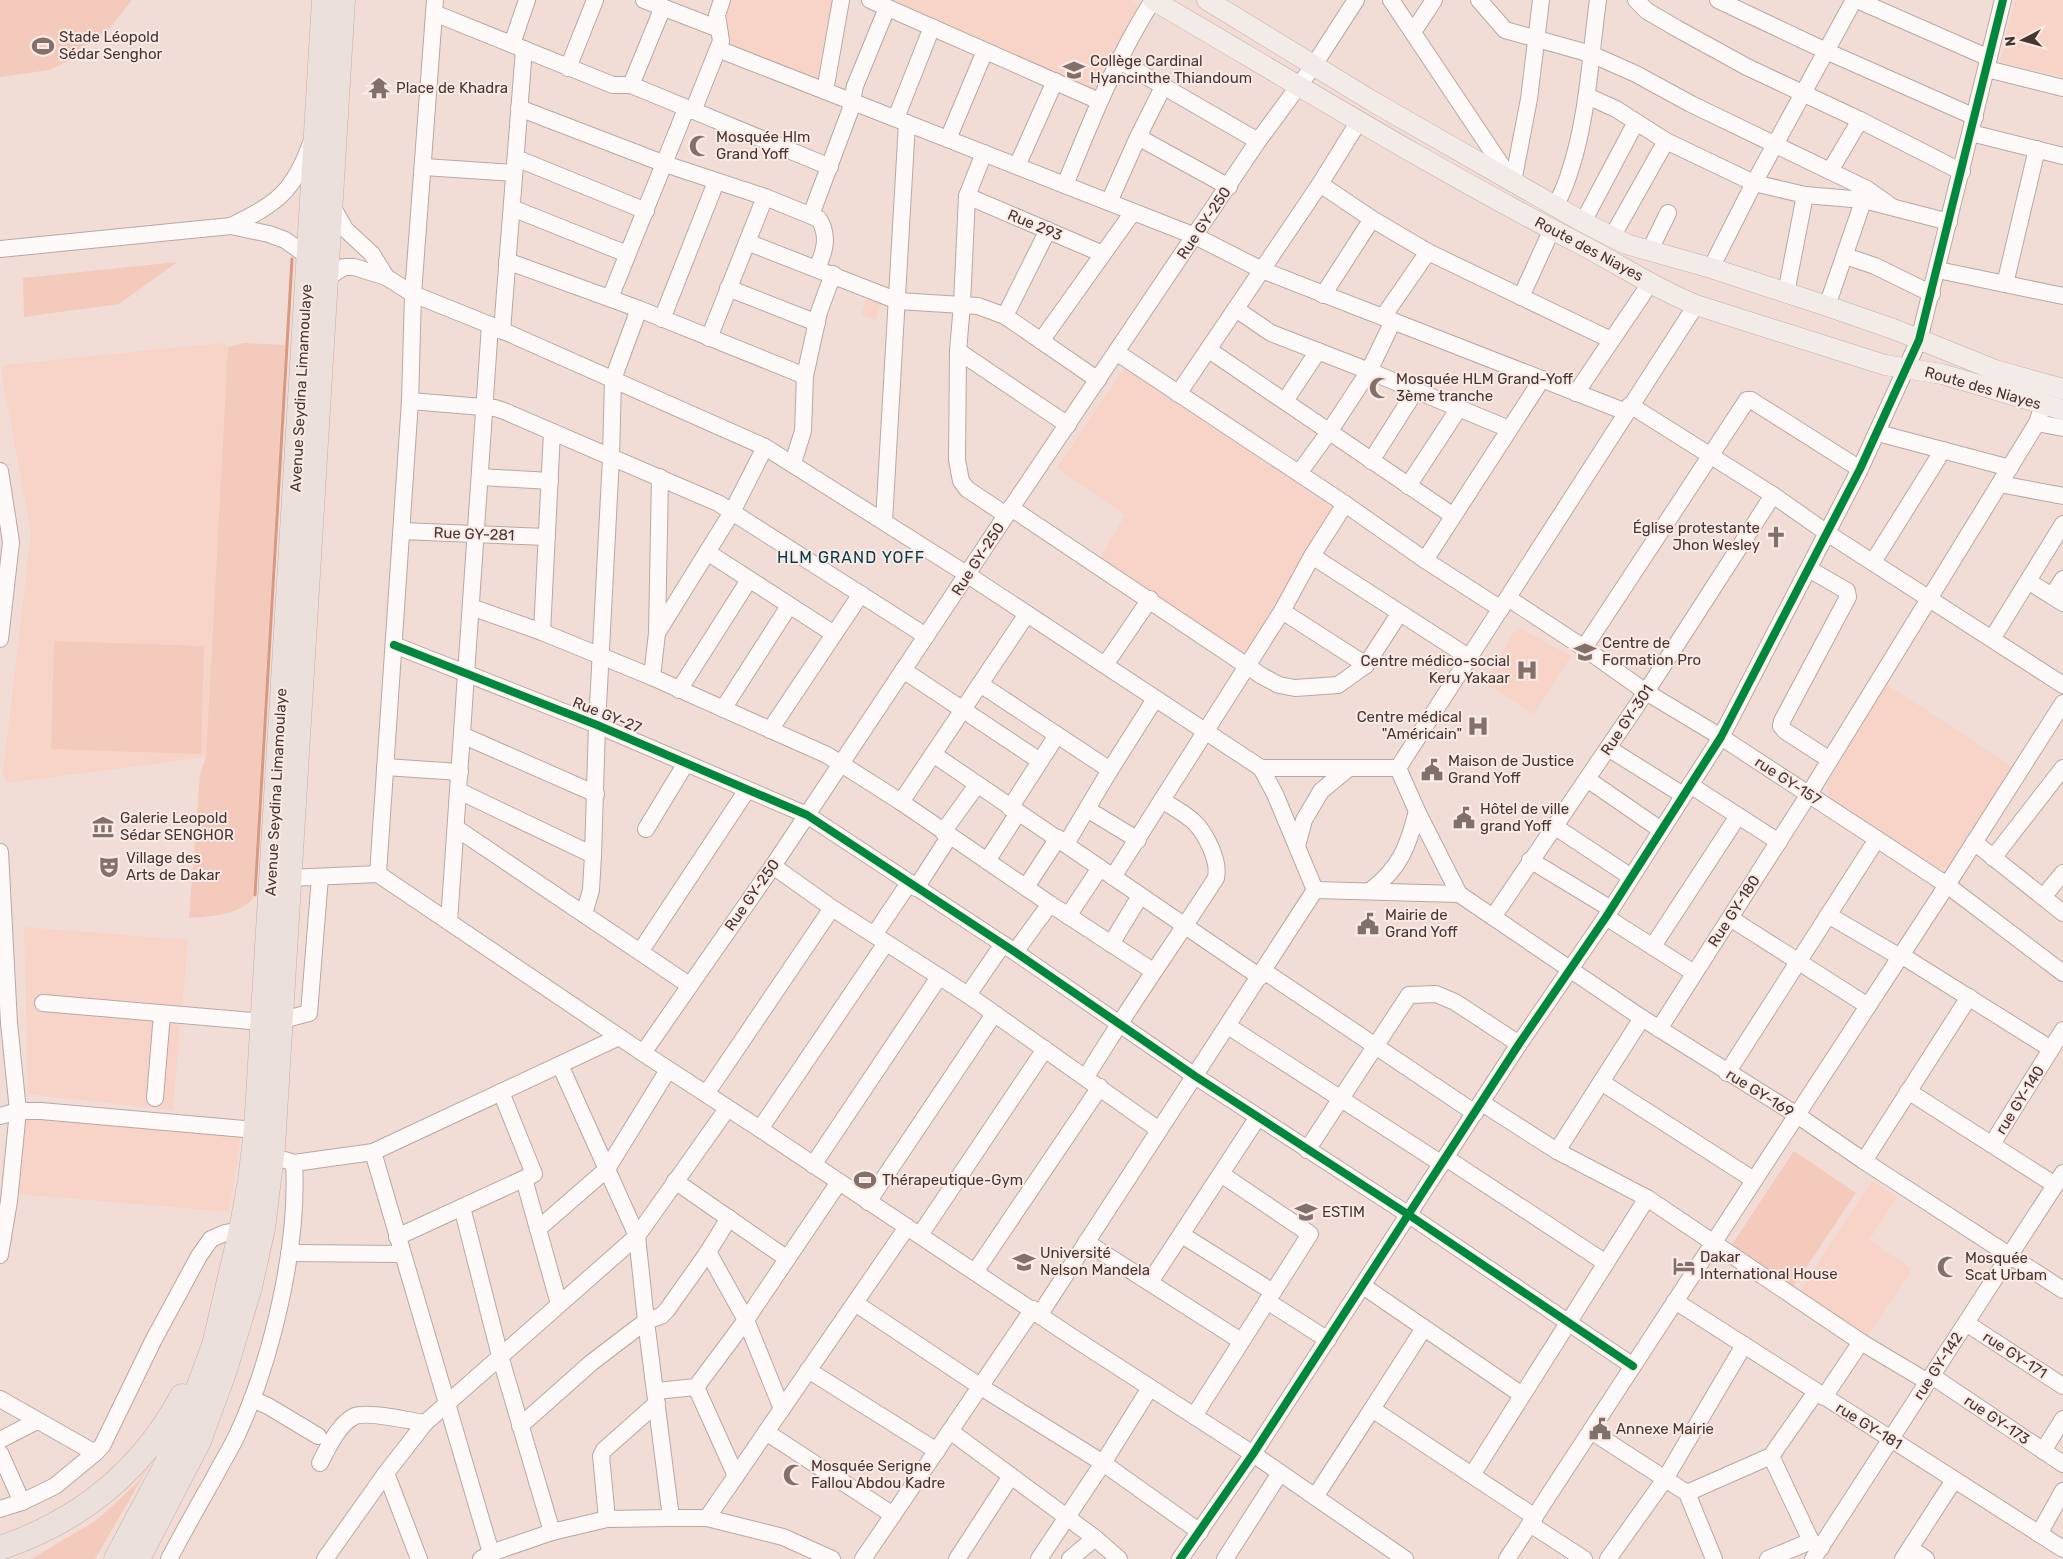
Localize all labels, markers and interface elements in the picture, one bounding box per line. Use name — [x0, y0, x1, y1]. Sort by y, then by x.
north arrow — [1998, 15, 2048, 65]
place label: Stade Léopold Sédar Senghor — [59, 28, 162, 63]
sports icon: Stade Léopold Sédar Senghor — [30, 33, 56, 59]
text: N — [2002, 35, 2020, 47]
place label: Collège Cardinal Hyancinthe Thiandoum — [1090, 52, 1252, 87]
school or university icon: Collège Cardinal Hyancinthe Thiandoum — [1061, 57, 1087, 83]
temple icon: Place de Khadra — [366, 75, 392, 101]
place label: Place de Khadra — [396, 79, 508, 97]
place label: Mosquée Hlm Grand Yoff — [716, 128, 810, 163]
mosque icon: Mosquée Hlm Grand Yoff — [687, 133, 713, 159]
street label: Rue GY-250 — [1173, 183, 1235, 263]
street label: Rue 293 — [1005, 205, 1065, 245]
street label: Route des Niayes — [1532, 213, 1647, 285]
street label: Avenue Seydina Limamoulaye — [287, 284, 315, 492]
street label: Route des Niayes — [1923, 363, 2044, 413]
place label: Mosquée HLM Grand-Yoff 3ème tranche — [1396, 370, 1574, 405]
mosque icon: Mosquée HLM Grand-Yoff 3ème tranche — [1367, 375, 1393, 401]
street label: Rue GY-250 — [948, 519, 1008, 599]
place label: Église protestante Jhon Wesley — [1633, 519, 1760, 554]
street label: Rue GY-281 — [433, 524, 515, 544]
church icon: Église protestante Jhon Wesley — [1763, 524, 1789, 550]
district label: HLM GRAND YOFF — [777, 548, 925, 567]
place label: Centre de Formation Pro — [1602, 634, 1701, 669]
school or university icon: Centre de Formation Pro — [1572, 639, 1598, 665]
place label: Centre médico-social Keru Yakaar — [1361, 652, 1510, 687]
hospital icon: Centre médico-social Keru Yakaar — [1514, 657, 1540, 683]
street label: Rue GY-301 — [1597, 681, 1657, 759]
street label: Avenue Seydina Limamoulaye — [262, 688, 290, 896]
street label: Rue GY-27 — [570, 693, 644, 737]
place label: Centre médical "Américain" — [1357, 708, 1462, 743]
hospital icon: Centre médical "Américain" — [1465, 713, 1491, 739]
place label: Maison de Justice Grand Yoff — [1448, 752, 1574, 787]
street label: rue GY-157 — [1752, 753, 1825, 809]
public building icon: Maison de Justice Grand Yoff — [1419, 757, 1445, 783]
place label: Hôtel de ville grand Yoff — [1480, 800, 1569, 835]
public building icon: Hôtel de ville grand Yoff — [1451, 805, 1477, 831]
place label: Galerie Leopold Sédar SENGHOR — [120, 809, 234, 844]
museum icon: Galerie Leopold Sédar SENGHOR — [90, 814, 116, 840]
place label: Village des Arts de Dakar — [126, 849, 220, 884]
theatre icon: Village des Arts de Dakar — [96, 854, 122, 880]
street label: Rue GY-250 — [721, 856, 783, 934]
street label: Rue GY-180 — [1704, 872, 1764, 950]
place label: Mairie de Grand Yoff — [1385, 906, 1458, 941]
public building icon: Mairie de Grand Yoff — [1355, 911, 1381, 937]
street label: rue GY-140 — [1992, 1062, 2048, 1138]
street label: rue GY-169 — [1723, 1065, 1797, 1121]
sports icon: Thérapeutique-Gym — [852, 1167, 878, 1193]
place label: Thérapeutique-Gym — [882, 1171, 1023, 1189]
school or university icon: ESTIM — [1293, 1199, 1319, 1225]
place label: ESTIM — [1322, 1203, 1365, 1221]
place label: Université Nelson Mandela — [1040, 1244, 1150, 1279]
place label: Dakar International House — [1700, 1248, 1838, 1283]
school or university icon: Université Nelson Mandela — [1011, 1249, 1037, 1275]
place label: Mosquée Scat Urbam — [1965, 1249, 2047, 1284]
hotel icon: Dakar International House — [1671, 1253, 1697, 1279]
mosque icon: Mosquée Scat Urbam — [1935, 1254, 1961, 1280]
street label: rue GY-171 — [1980, 1328, 2050, 1382]
street label: rue GY-142 — [1910, 1329, 1966, 1403]
street label: rue GY-173 — [1961, 1392, 2033, 1448]
street label: rue GY-181 — [1833, 1399, 1905, 1453]
public building icon: Annexe Mairie — [1587, 1416, 1613, 1442]
place label: Annexe Mairie — [1616, 1420, 1714, 1438]
place label: Mosquée Serigne Fallou Abdou Kadre — [811, 1457, 945, 1492]
mosque icon: Mosquée Serigne Fallou Abdou Kadre — [781, 1462, 807, 1488]

